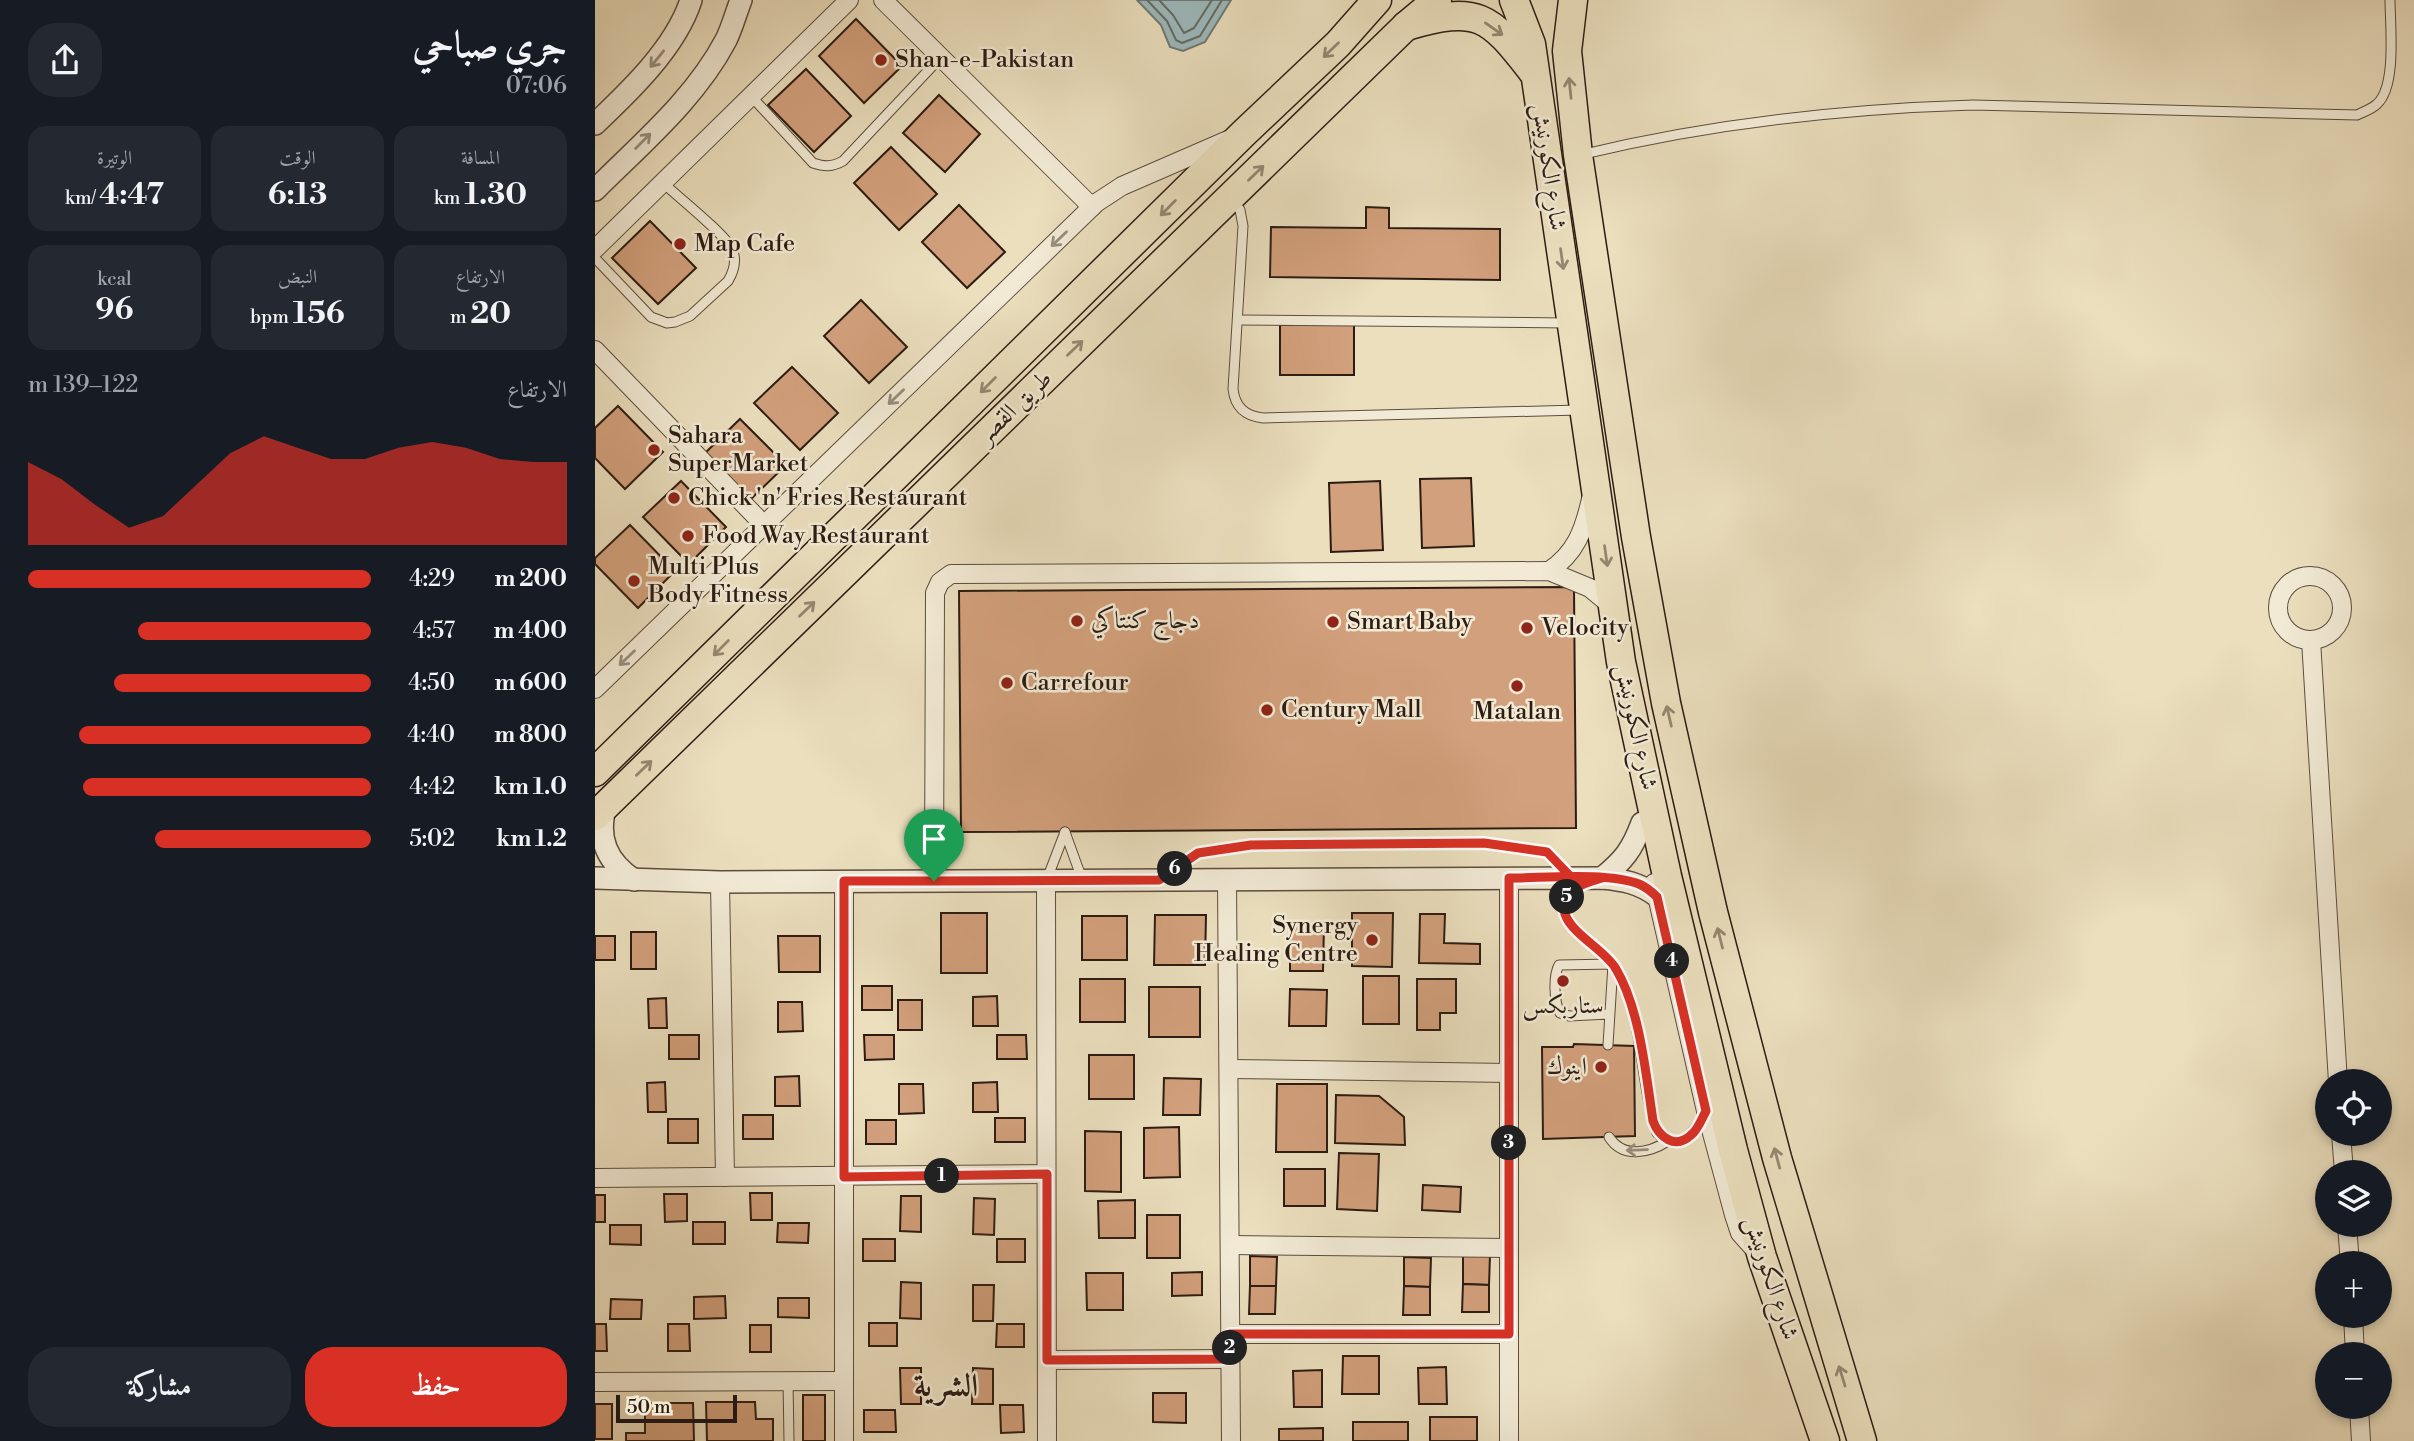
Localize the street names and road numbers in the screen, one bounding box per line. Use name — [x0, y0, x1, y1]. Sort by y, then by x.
street label: شارع الكورنيش — [1521, 101, 1573, 233]
street label: طريق القصر — [969, 364, 1059, 452]
street label: شارع الكورنيش — [1604, 661, 1664, 794]
street label: شارع الكورنيش — [1733, 1212, 1805, 1345]

